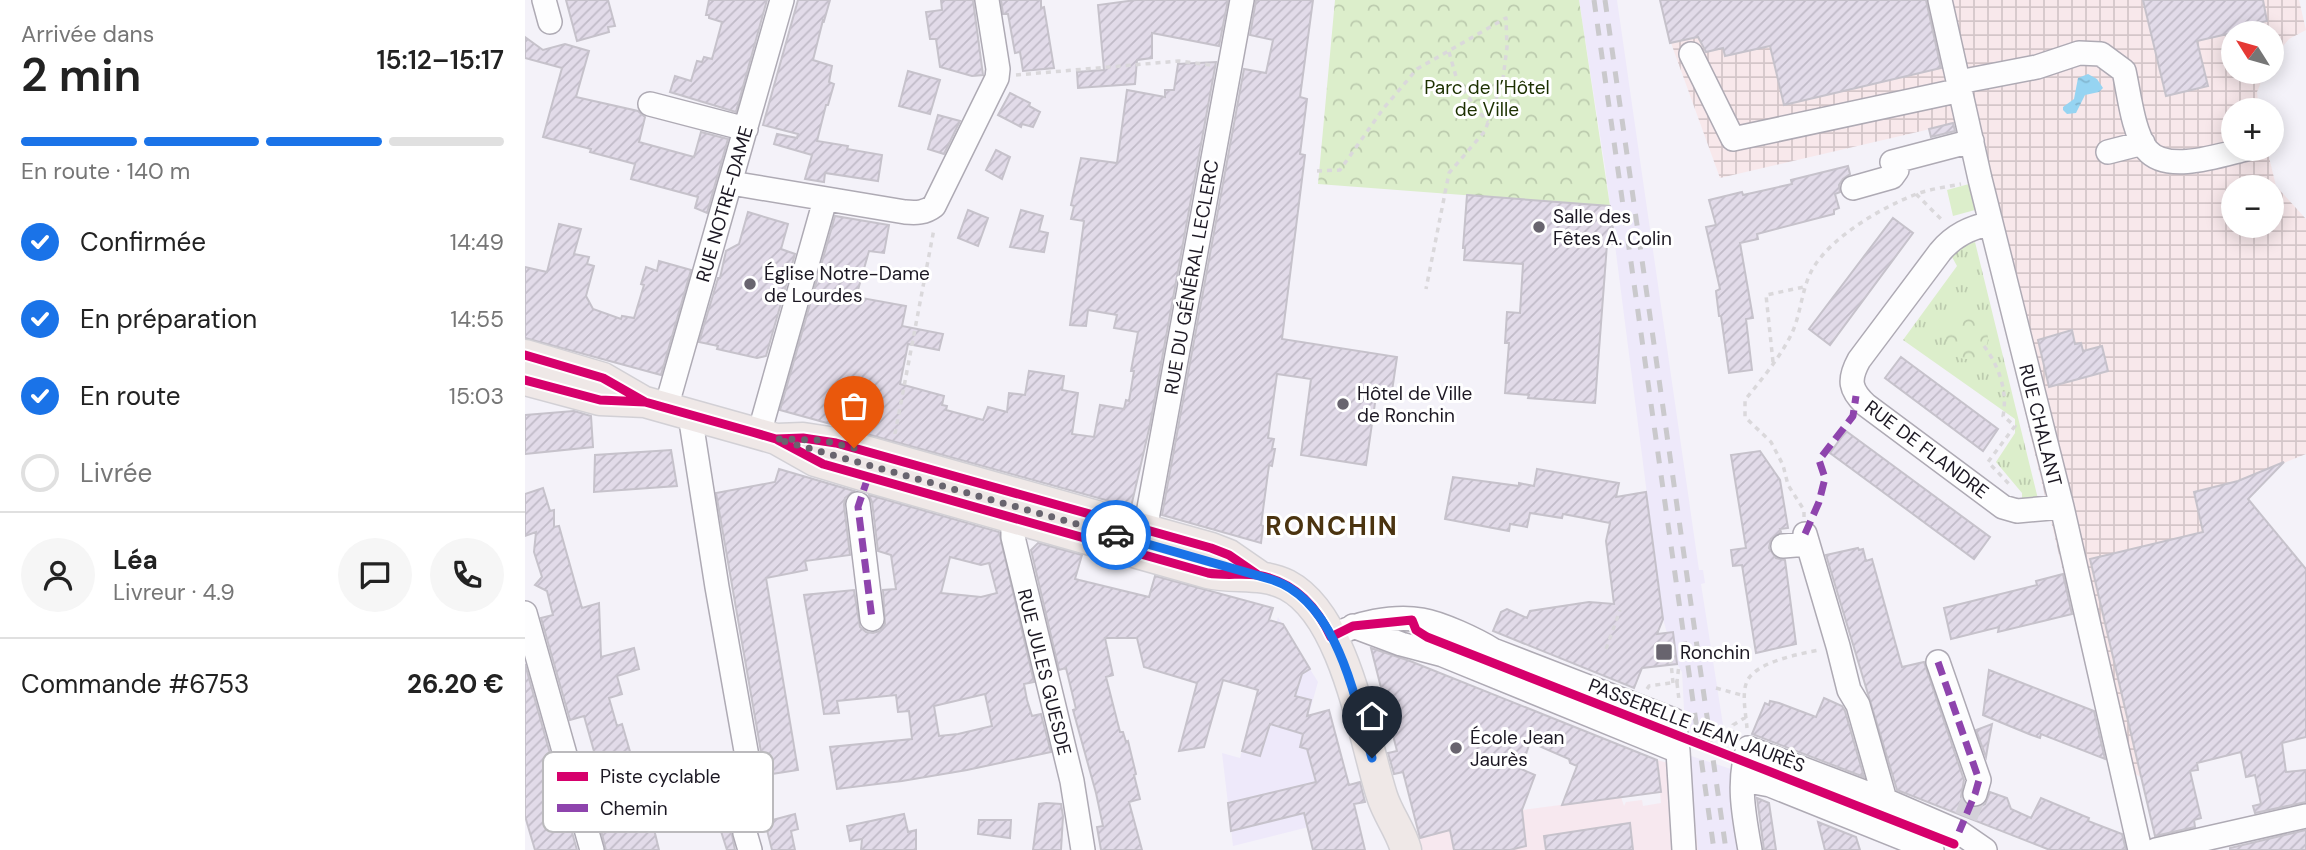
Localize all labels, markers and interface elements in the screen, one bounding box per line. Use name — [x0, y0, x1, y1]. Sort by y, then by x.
text: Arrivée dans — [21, 19, 154, 49]
north arrow — [2221, 21, 2284, 84]
map controls — [2221, 21, 2284, 238]
text: 15:12–15:17 — [376, 43, 504, 77]
text: 2 min — [21, 45, 141, 105]
park label: Parc de l’Hôtel de Ville — [1424, 75, 1550, 122]
button: + — [2221, 98, 2284, 161]
street label: RUE NOTRE-DAME — [690, 123, 759, 285]
text: En route · 140 m — [21, 156, 190, 186]
street label: RUE DU GÉNÉRAL LECLERC — [1159, 158, 1224, 396]
button: − — [2221, 175, 2284, 238]
place label: Salle des Fêtes A. Colin — [1553, 204, 1672, 251]
marker: Salle des Fêtes A. Colin — [1531, 219, 1547, 235]
icon: check — [21, 223, 59, 261]
text: Confirmée — [80, 225, 206, 259]
text: 14:49 — [450, 227, 504, 257]
place label: Église Notre-Dame de Lourdes — [764, 261, 930, 308]
marker: Église Notre-Dame de Lourdes — [742, 276, 758, 292]
icon: check — [21, 300, 59, 338]
text: En préparation — [80, 302, 257, 336]
text: 14:55 — [450, 304, 504, 334]
street label: RUE CHALANT — [2013, 361, 2068, 489]
pin — [824, 376, 884, 448]
icon: check — [21, 377, 59, 415]
text: En route — [80, 379, 181, 413]
text: 15:03 — [449, 381, 504, 411]
place label: Hôtel de Ville de Ronchin — [1357, 381, 1472, 428]
icon: bag — [835, 387, 873, 425]
street label: RUE DE FLANDRE — [1860, 394, 1994, 504]
marker: Hôtel de Ville de Ronchin — [1335, 396, 1351, 412]
text: Livrée — [80, 456, 152, 490]
courier — [1081, 500, 1151, 570]
district label: RONCHIN — [1265, 509, 1399, 543]
icon: car — [1097, 516, 1135, 554]
button: person — [21, 538, 95, 612]
button: chat — [338, 538, 412, 612]
button: phone — [430, 538, 504, 612]
text: Léa — [113, 543, 158, 577]
text: Livreur · 4.9 — [113, 577, 235, 607]
street label: RUE JULES GUESDE — [1012, 586, 1077, 758]
place label: Ronchin — [1680, 640, 1750, 665]
marker: Ronchin — [1654, 642, 1674, 662]
text: Commande #6753 — [21, 667, 249, 701]
text: 26.20 € — [407, 667, 504, 701]
street label: PASSERELLE JEAN JAURÈS — [1585, 673, 1809, 778]
pin — [1342, 686, 1402, 758]
icon: home — [1353, 697, 1391, 735]
place label: École Jean Jaurès — [1470, 725, 1565, 772]
marker: École Jean Jaurès — [1448, 740, 1464, 756]
legend — [543, 752, 773, 832]
text: Piste cyclable — [600, 764, 721, 789]
text: Chemin — [600, 796, 668, 821]

